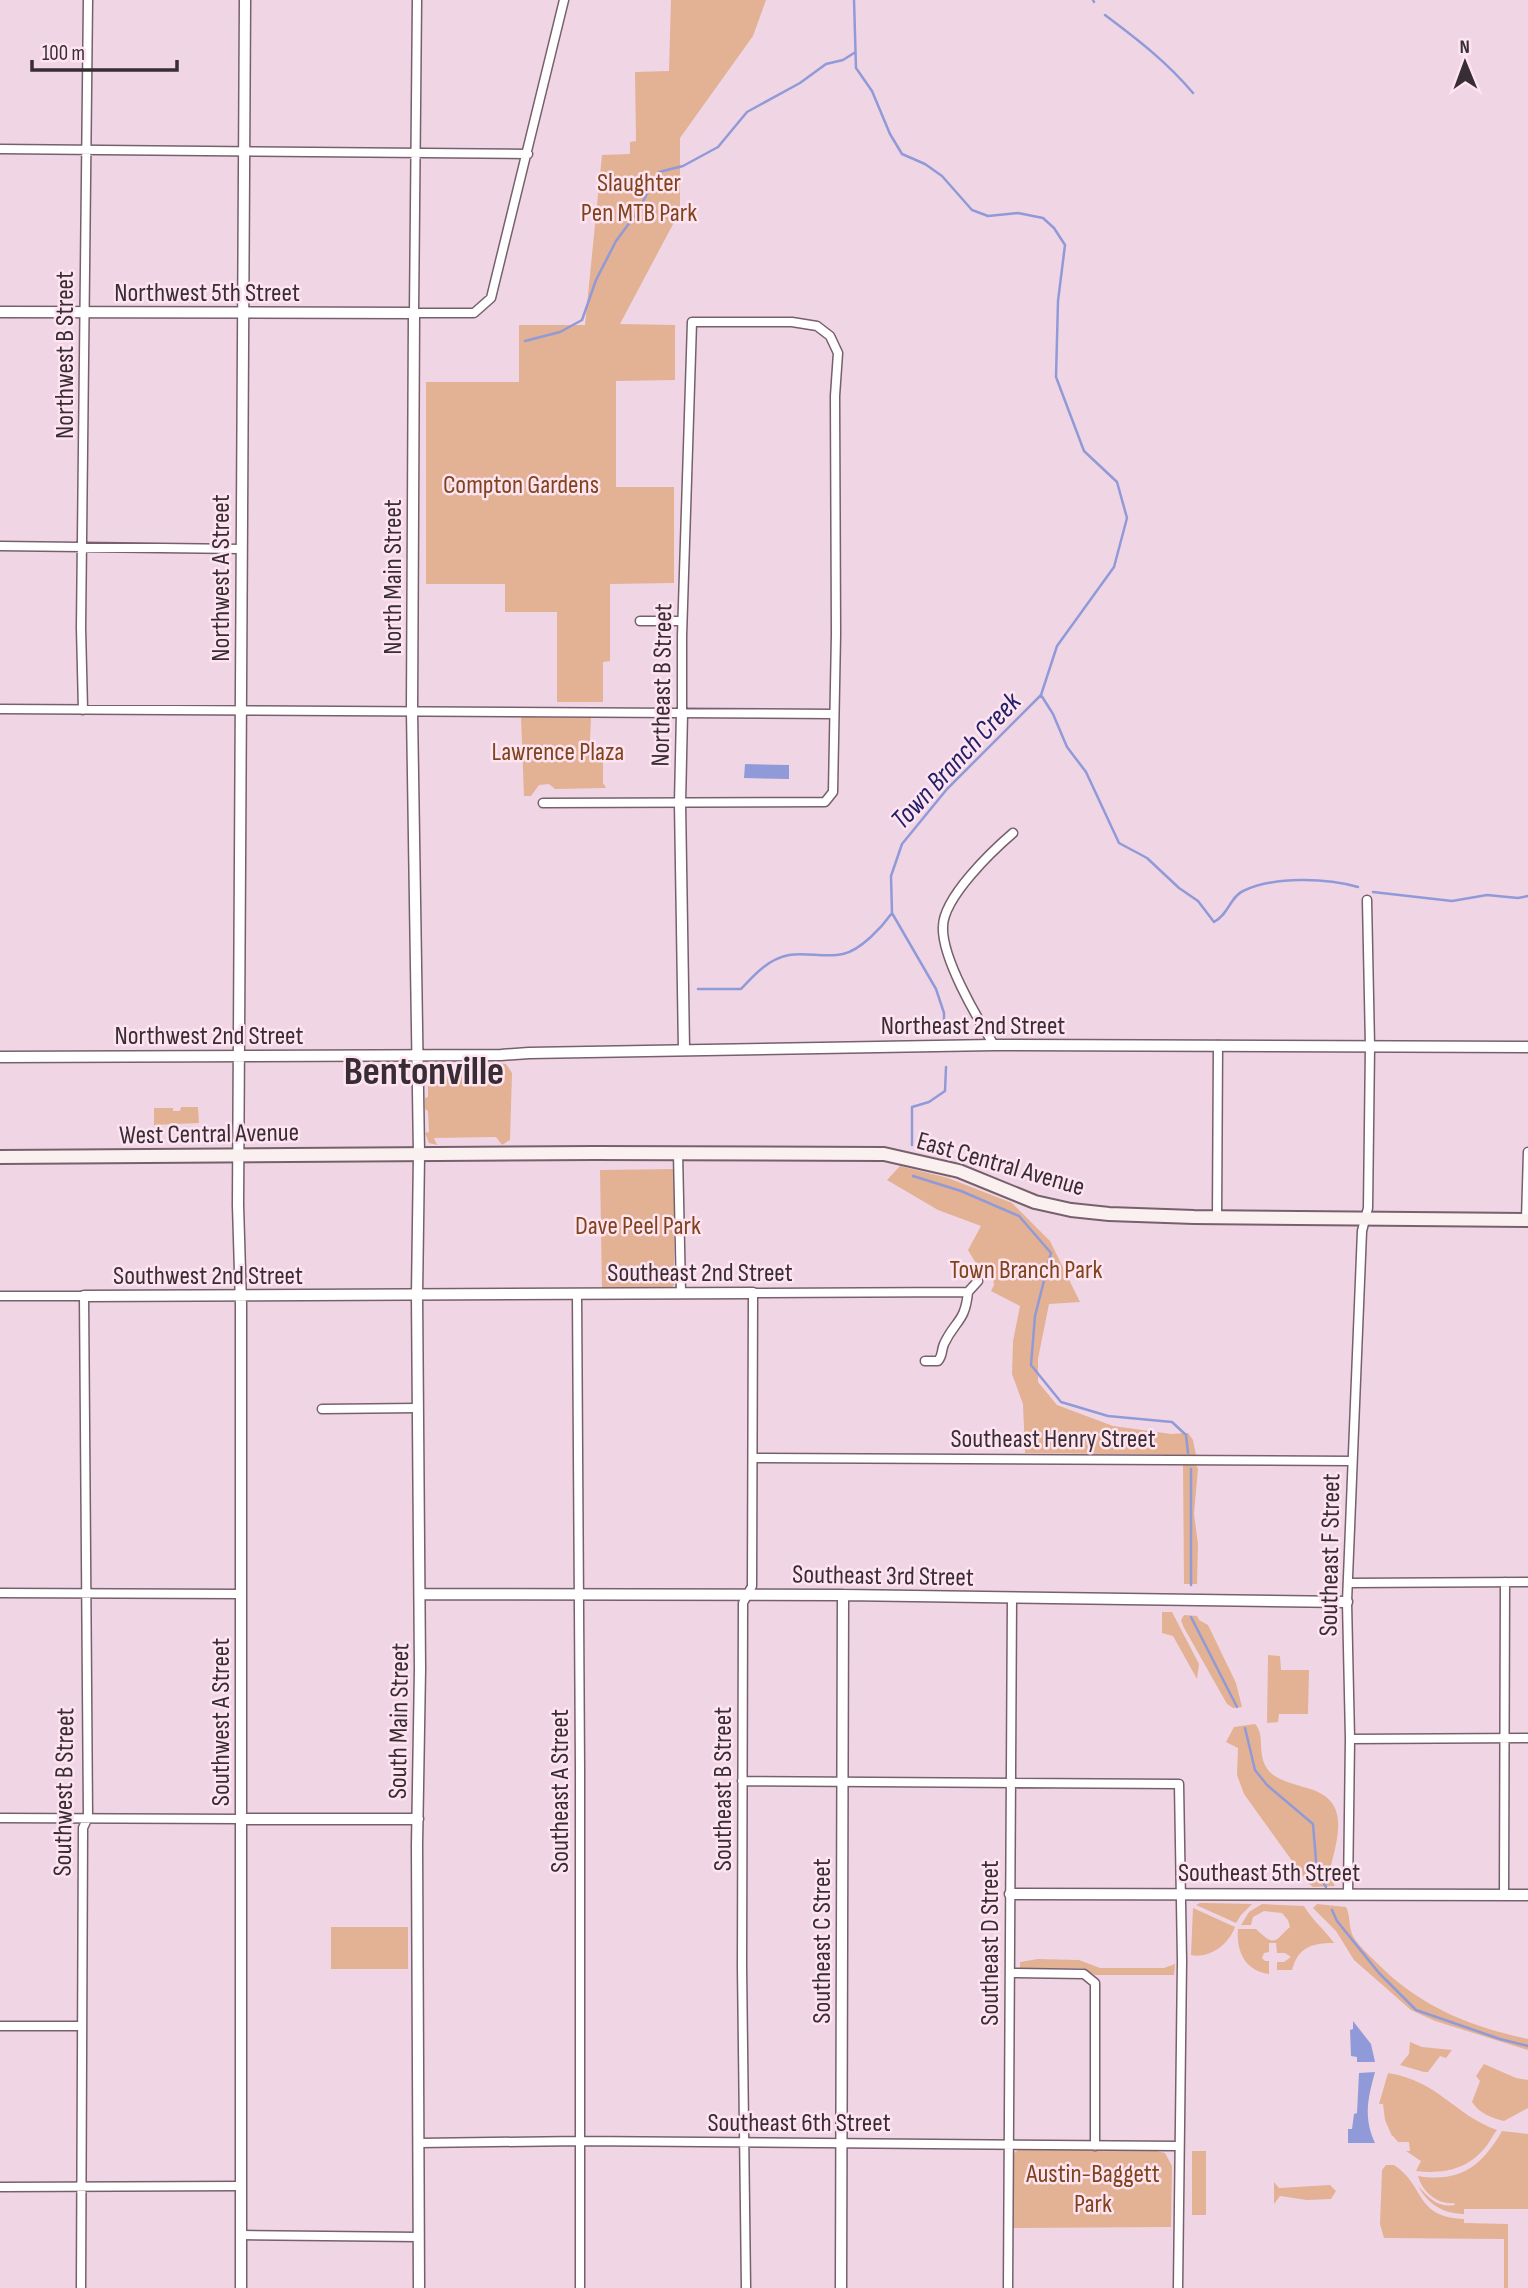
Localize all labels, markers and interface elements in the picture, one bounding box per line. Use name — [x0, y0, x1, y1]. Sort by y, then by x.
scale bar — [32, 28, 177, 72]
north arrow — [1430, 28, 1500, 98]
text: N — [1459, 36, 1470, 59]
text: 100 m — [42, 41, 85, 66]
park label: Slaughter Pen MTB Park — [581, 168, 697, 229]
street label: Northwest B Street — [50, 271, 81, 439]
street label: Northwest 5th Street — [114, 278, 300, 309]
park label: Compton Gardens — [443, 470, 599, 501]
street label: Northwest A Street — [206, 494, 237, 662]
street label: North Main Street — [378, 499, 409, 655]
street label: Northeast B Street — [646, 603, 679, 767]
water label: Town Branch Creek — [884, 685, 1029, 836]
park label: Lawrence Plaza — [492, 737, 624, 768]
street label: Northeast 2nd Street — [881, 1011, 1065, 1042]
street label: Northwest 2nd Street — [115, 1021, 303, 1052]
district label: Bentonville — [344, 1048, 504, 1096]
street label: West Central Avenue — [119, 1117, 299, 1152]
street label: East Central Avenue — [913, 1126, 1088, 1203]
park label: Dave Peel Park — [575, 1211, 701, 1242]
park label: Town Branch Park — [950, 1255, 1102, 1286]
street label: Southeast 2nd Street — [607, 1258, 793, 1289]
street label: Southwest 2nd Street — [113, 1261, 303, 1292]
street label: Southeast Henry Street — [950, 1424, 1156, 1455]
street label: Southeast F Street — [1314, 1473, 1347, 1637]
street label: Southeast 3rd Street — [792, 1559, 974, 1594]
street label: Southwest A Street — [206, 1638, 237, 1806]
street label: South Main Street — [383, 1643, 416, 1799]
street label: Southwest B Street — [48, 1707, 81, 1877]
street label: Southeast B Street — [708, 1707, 739, 1871]
street label: Southeast A Street — [545, 1709, 576, 1873]
street label: Southeast C Street — [807, 1858, 838, 2024]
street label: Southeast 5th Street — [1178, 1858, 1360, 1889]
street label: Southeast D Street — [975, 1860, 1006, 2026]
street label: Southeast 6th Street — [707, 2108, 891, 2139]
park label: Austin-Baggett Park — [1025, 2159, 1160, 2220]

